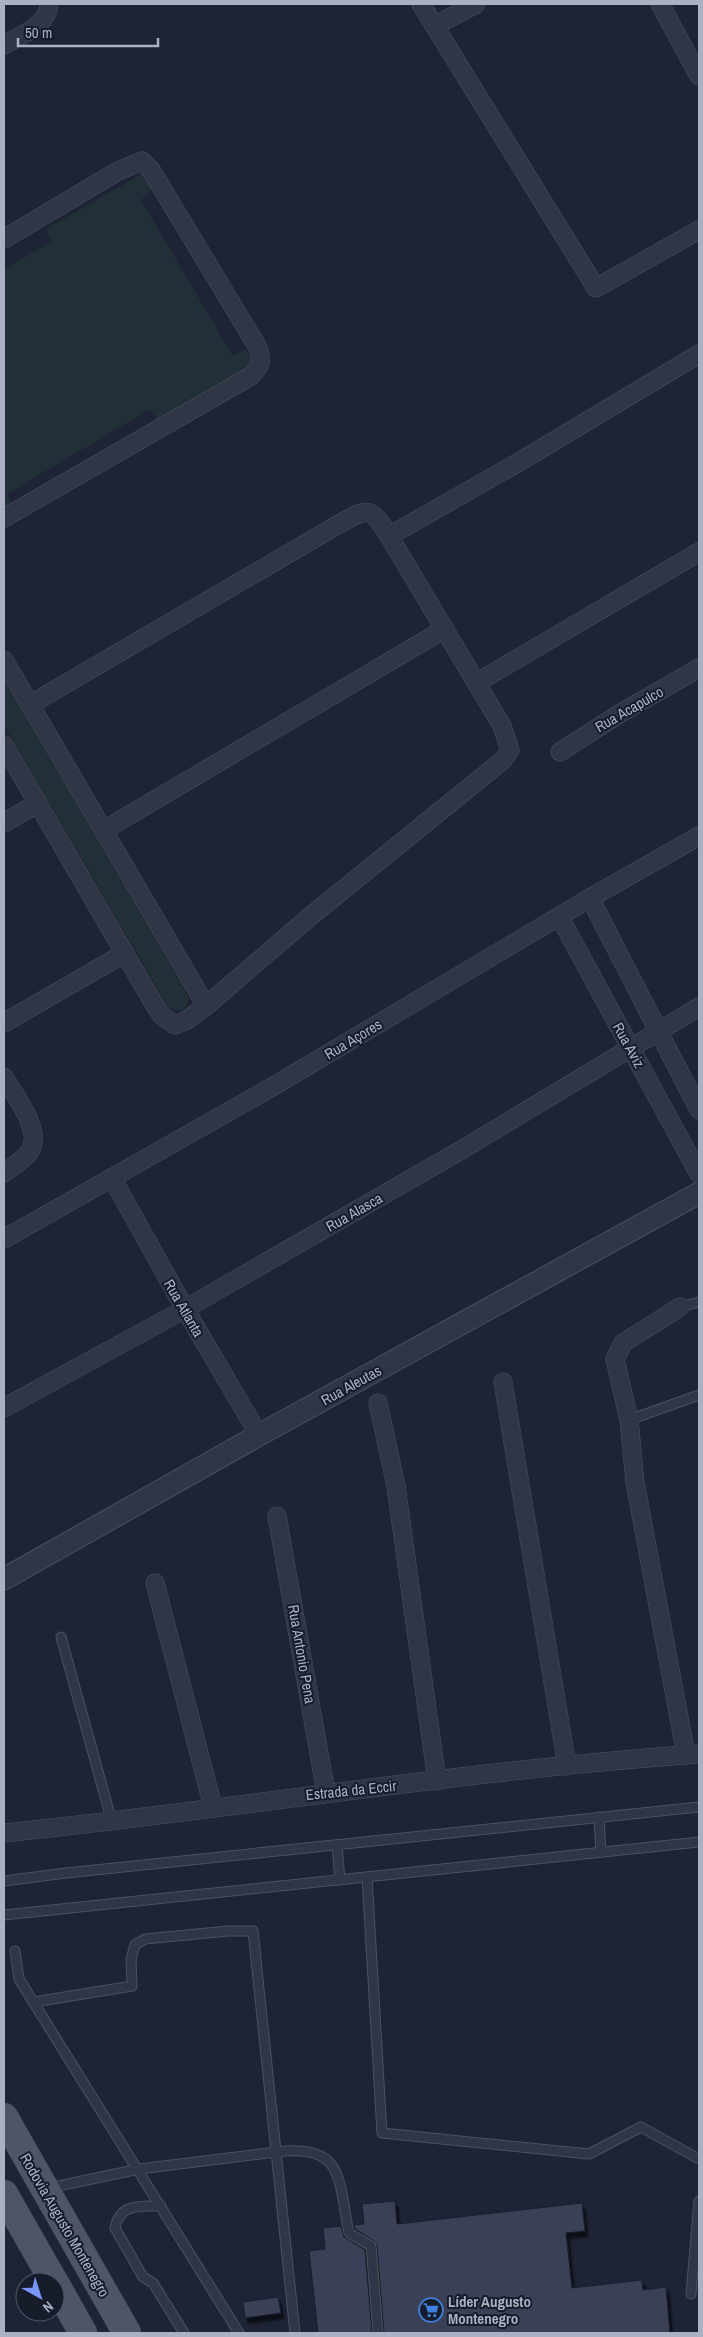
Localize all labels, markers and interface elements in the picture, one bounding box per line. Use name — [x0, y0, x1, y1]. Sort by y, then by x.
scale bar — [18, 15, 158, 47]
text: 50 m — [25, 22, 52, 43]
street label: Rua Acapulco — [591, 681, 667, 737]
street label: Rua Açores — [320, 1014, 386, 1064]
street label: Rua Aviz — [608, 1018, 650, 1072]
street label: Rua Alasca — [322, 1187, 386, 1237]
street label: Rua Atlanta — [159, 1275, 209, 1341]
street label: Rua Aleutas — [317, 1360, 385, 1410]
street label: Rua Antonio Pena — [283, 1603, 321, 1705]
street label: Estrada da Eccir — [305, 1775, 397, 1805]
street label: Rodovia Augusto Montenegro — [15, 2149, 115, 2301]
north arrow — [15, 2272, 65, 2322]
place label: Líder Augusto Montenegro — [448, 2291, 531, 2329]
text: N — [39, 2297, 57, 2317]
supermarket icon: Líder Augusto Montenegro — [418, 2297, 444, 2323]

